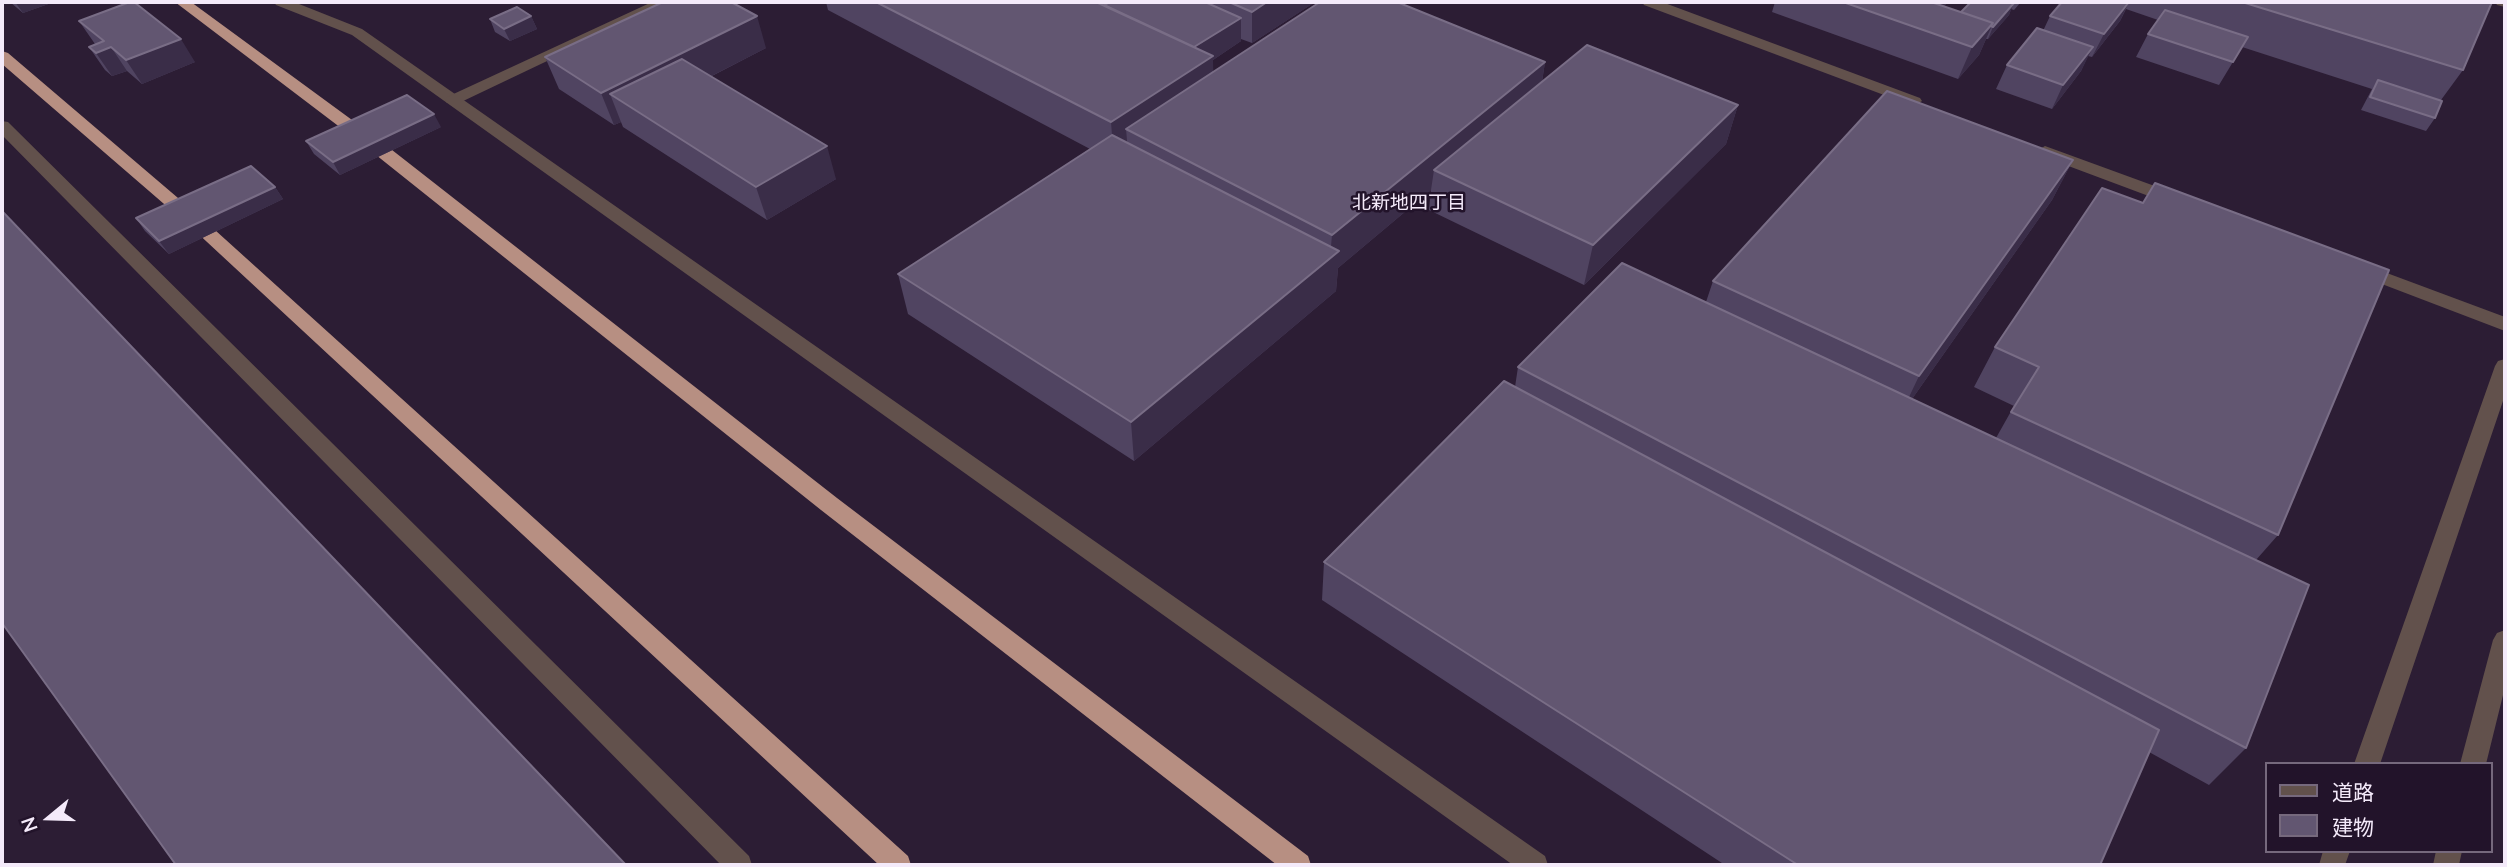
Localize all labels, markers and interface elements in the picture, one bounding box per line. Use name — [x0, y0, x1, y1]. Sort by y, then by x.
district label: 北新地四丁目 — [1352, 192, 1466, 214]
legend — [2266, 762, 2493, 853]
text: 道路 — [2332, 779, 2374, 805]
north arrow — [14, 783, 84, 853]
text: N — [15, 814, 43, 836]
text: 建物 — [2332, 814, 2374, 840]

